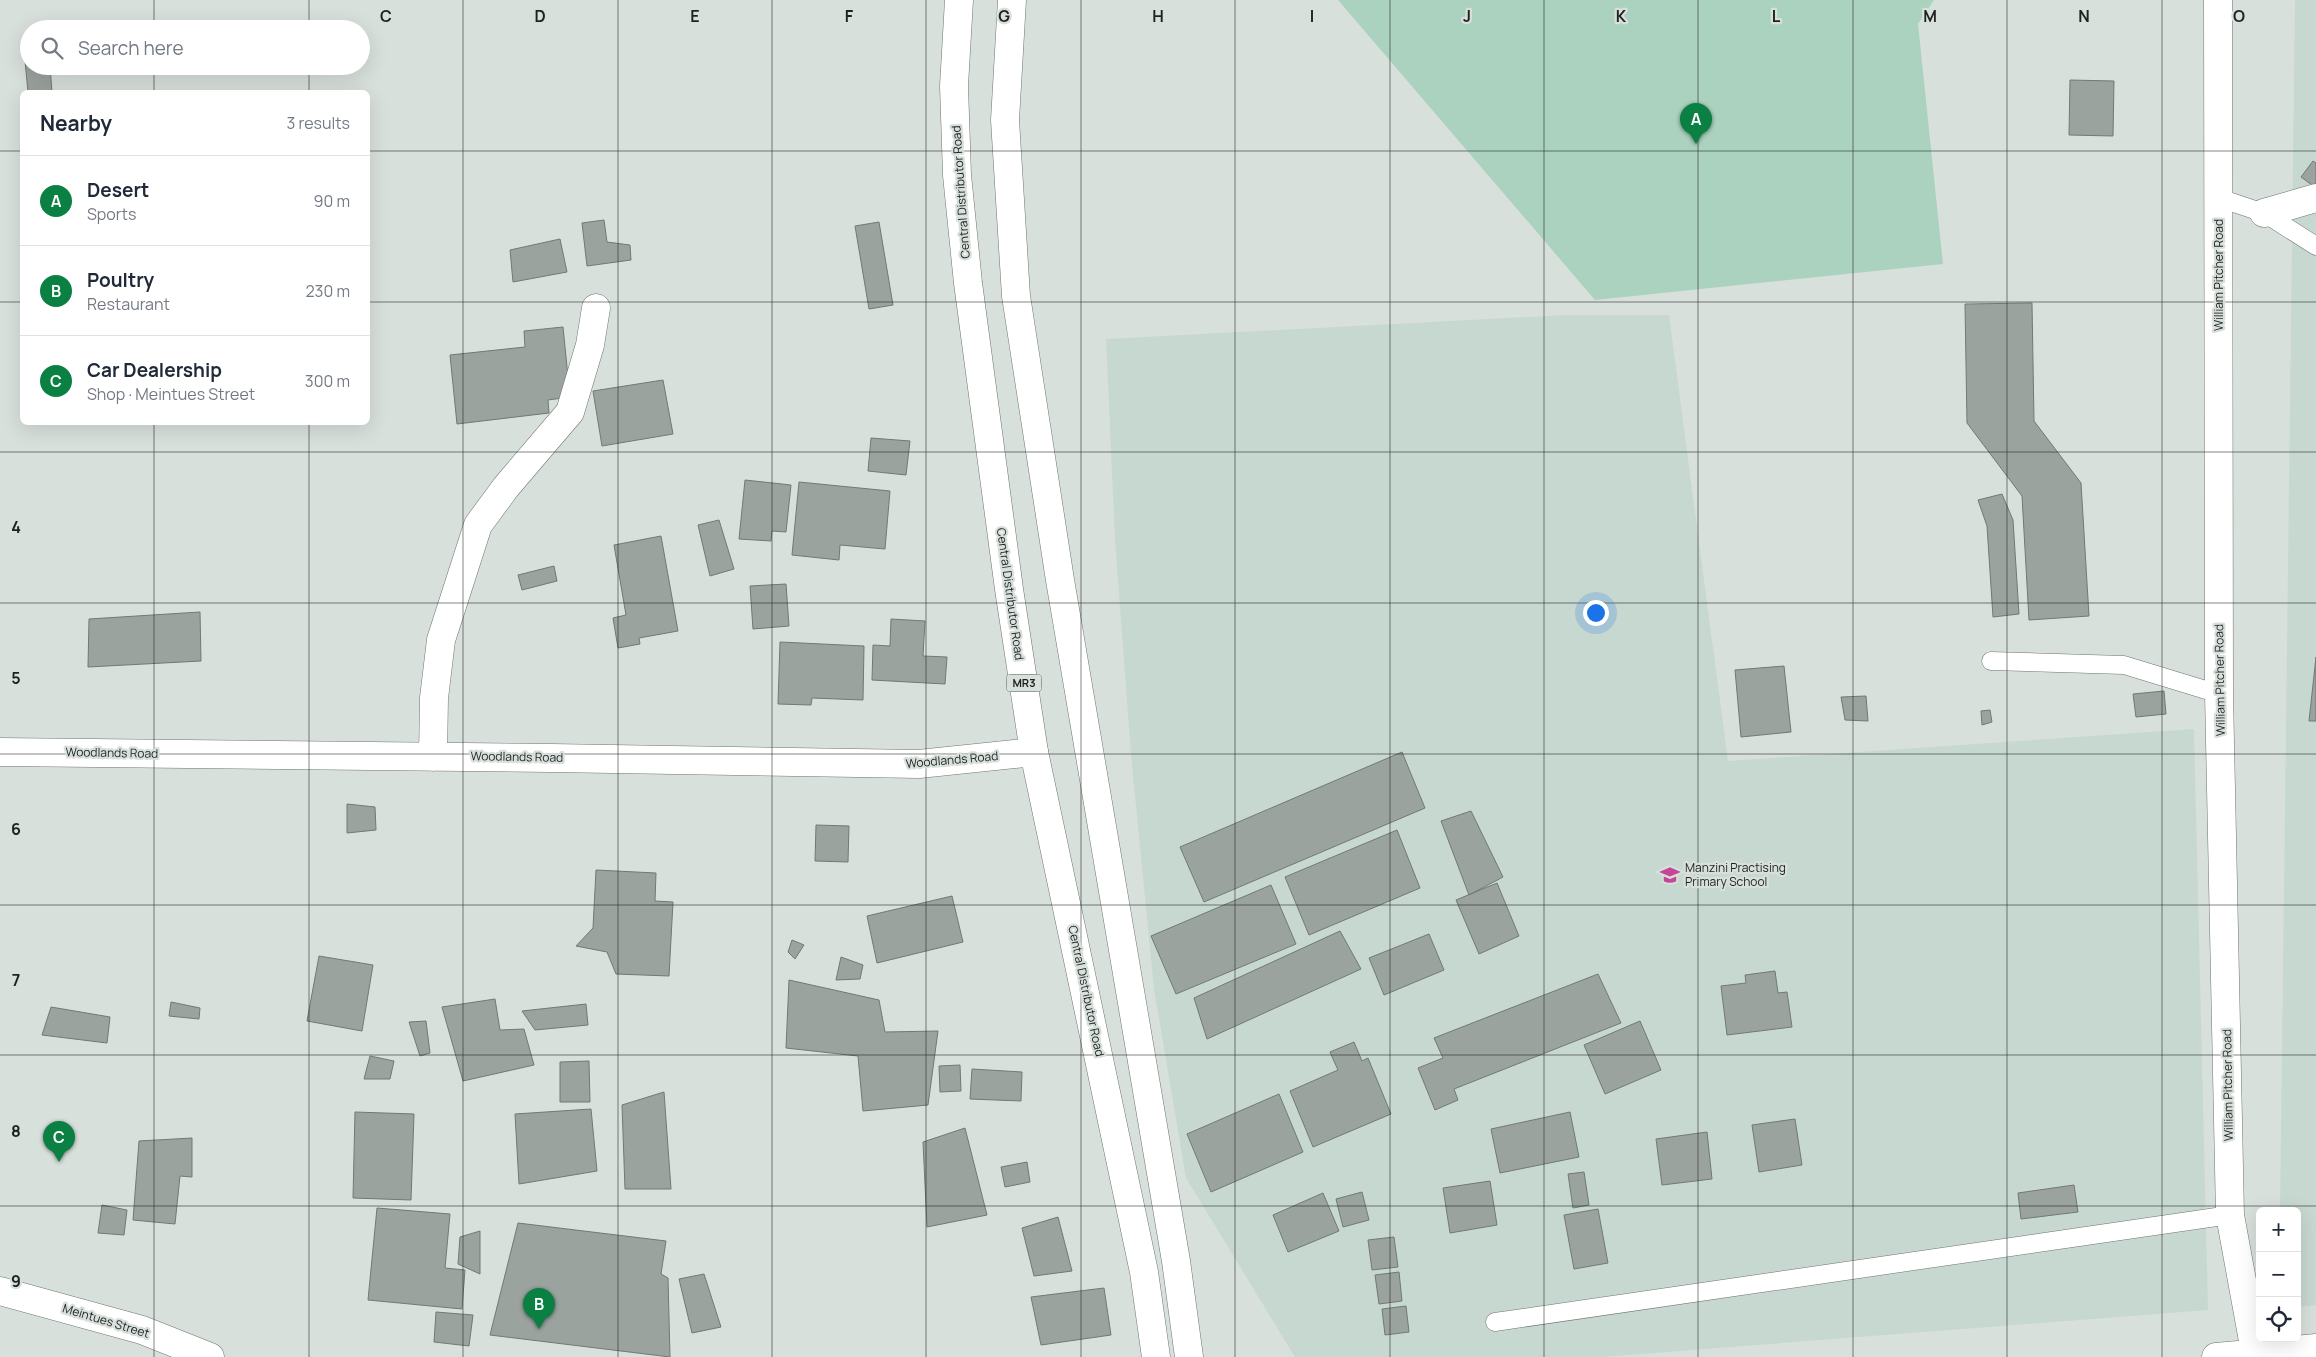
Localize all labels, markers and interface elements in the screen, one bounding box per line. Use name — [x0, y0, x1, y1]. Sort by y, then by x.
text: C — [380, 5, 392, 27]
text: D — [534, 5, 546, 27]
text: E — [690, 5, 700, 27]
text: F — [845, 5, 854, 27]
text: G — [998, 5, 1010, 27]
text: H — [1152, 5, 1164, 27]
text: I — [1310, 5, 1314, 27]
text: J — [1463, 5, 1471, 27]
text: K — [1616, 5, 1627, 27]
text: L — [1772, 5, 1781, 27]
text: M — [1923, 5, 1937, 27]
text: N — [2078, 5, 2090, 27]
text: O — [2233, 5, 2245, 27]
search box — [20, 20, 370, 75]
icon: search — [38, 34, 66, 62]
text: Search here — [78, 35, 184, 61]
pin: A — [1680, 103, 1712, 144]
text: Nearby — [40, 109, 112, 137]
text: 3 results — [287, 112, 350, 134]
street label: Central Distributor Road — [947, 125, 974, 259]
text: Desert — [87, 177, 149, 203]
text: A — [51, 190, 61, 212]
text: 90 m — [314, 190, 350, 212]
text: Sports — [87, 203, 136, 225]
street label: William Pitcher Road — [2210, 219, 2227, 331]
text: Poultry — [87, 267, 154, 293]
text: B — [51, 280, 61, 302]
text: 230 m — [306, 280, 350, 302]
text: Restaurant — [87, 293, 170, 315]
text: Car Dealership — [87, 357, 222, 383]
text: C — [50, 370, 62, 392]
text: 300 m — [305, 370, 350, 392]
text: Shop · Meintues Street — [87, 383, 255, 405]
text: 4 — [11, 516, 21, 538]
street label: Central Distributor Road — [993, 527, 1028, 661]
your location — [1583, 600, 1609, 626]
street label: William Pitcher Road — [2210, 624, 2229, 736]
text: 5 — [11, 667, 21, 689]
road number: MR3 — [1006, 674, 1042, 691]
street label: Woodlands Road — [66, 743, 158, 762]
street label: Woodlands Road — [471, 747, 563, 766]
street label: Woodlands Road — [905, 747, 999, 772]
text: 6 — [11, 818, 21, 840]
place label: Manzini Practising Primary School — [1685, 859, 1786, 890]
school or university icon: Manzini Practising Primary School — [1659, 864, 1681, 886]
street label: Central Distributor Road — [1064, 924, 1109, 1058]
text: 7 — [12, 969, 20, 991]
street label: William Pitcher Road — [2218, 1029, 2237, 1141]
text: 8 — [11, 1120, 21, 1142]
pin: C — [43, 1121, 75, 1162]
map controls — [2256, 1207, 2301, 1342]
button: + — [2256, 1207, 2301, 1252]
button: − — [2256, 1252, 2301, 1297]
text: 9 — [11, 1270, 21, 1292]
pin: B — [523, 1288, 555, 1329]
button: locate — [2256, 1297, 2301, 1342]
street label: Meintues Street — [61, 1299, 152, 1342]

